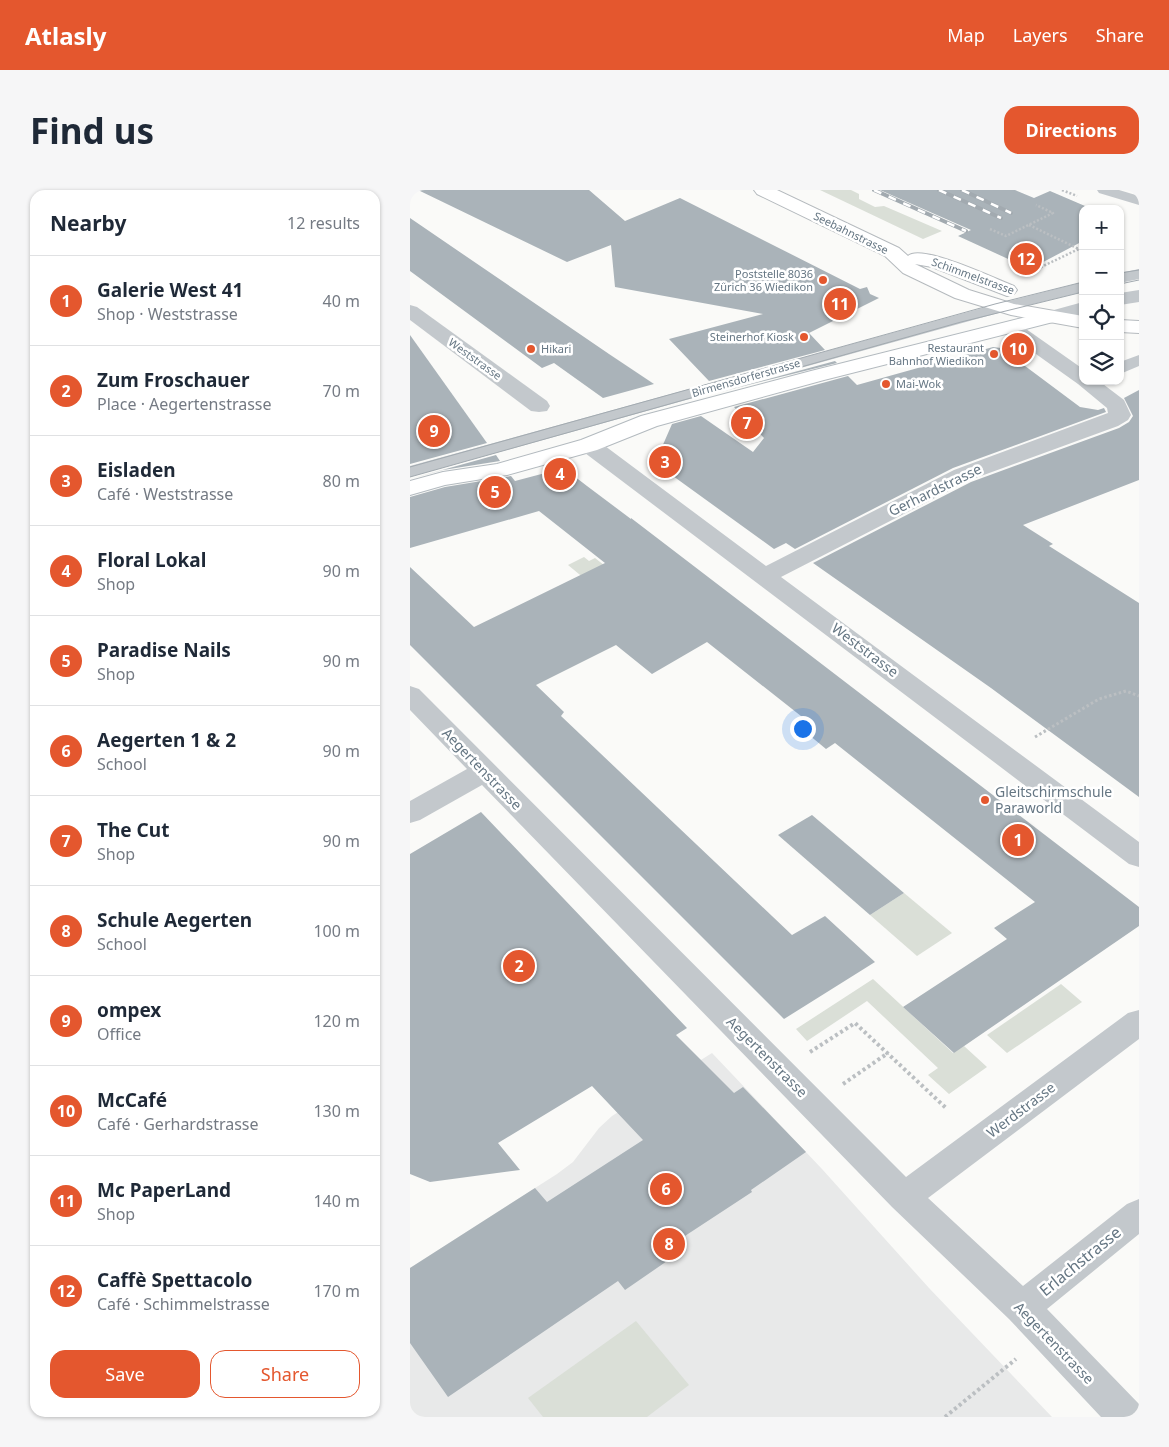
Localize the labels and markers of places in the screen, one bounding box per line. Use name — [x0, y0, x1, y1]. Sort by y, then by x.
pin: 12 — [1010, 240, 1042, 278]
place label: Poststelle 8036 Zürich 36 Wiedikon — [714, 266, 813, 294]
marker: Poststelle 8036 Zürich 36 Wiedikon — [817, 274, 829, 286]
pin: 11 — [824, 285, 856, 323]
place label: Steinerhof Kiosk — [710, 329, 794, 344]
pin: 10 — [1002, 330, 1034, 368]
marker: Steinerhof Kiosk — [798, 331, 810, 343]
place label: Restaurant Bahnhof Wiedikon — [889, 340, 984, 368]
place label: Hikari — [541, 341, 571, 356]
marker: Hikari — [525, 343, 537, 355]
marker: Restaurant Bahnhof Wiedikon — [988, 348, 1000, 360]
place label: Mai-Wok — [896, 376, 941, 391]
marker: Mai-Wok — [880, 378, 892, 390]
pin: 7 — [731, 404, 763, 442]
pin: 9 — [418, 412, 450, 450]
pin: 3 — [649, 443, 681, 481]
pin: 4 — [544, 455, 576, 493]
pin: 5 — [479, 473, 511, 511]
place label: Gleitschirmschule Paraworld — [995, 782, 1112, 817]
marker: Gleitschirmschule Paraworld — [979, 794, 991, 806]
pin: 1 — [1002, 821, 1034, 859]
pin: 2 — [503, 947, 535, 985]
pin: 6 — [650, 1170, 682, 1208]
pin: 8 — [653, 1225, 685, 1263]

